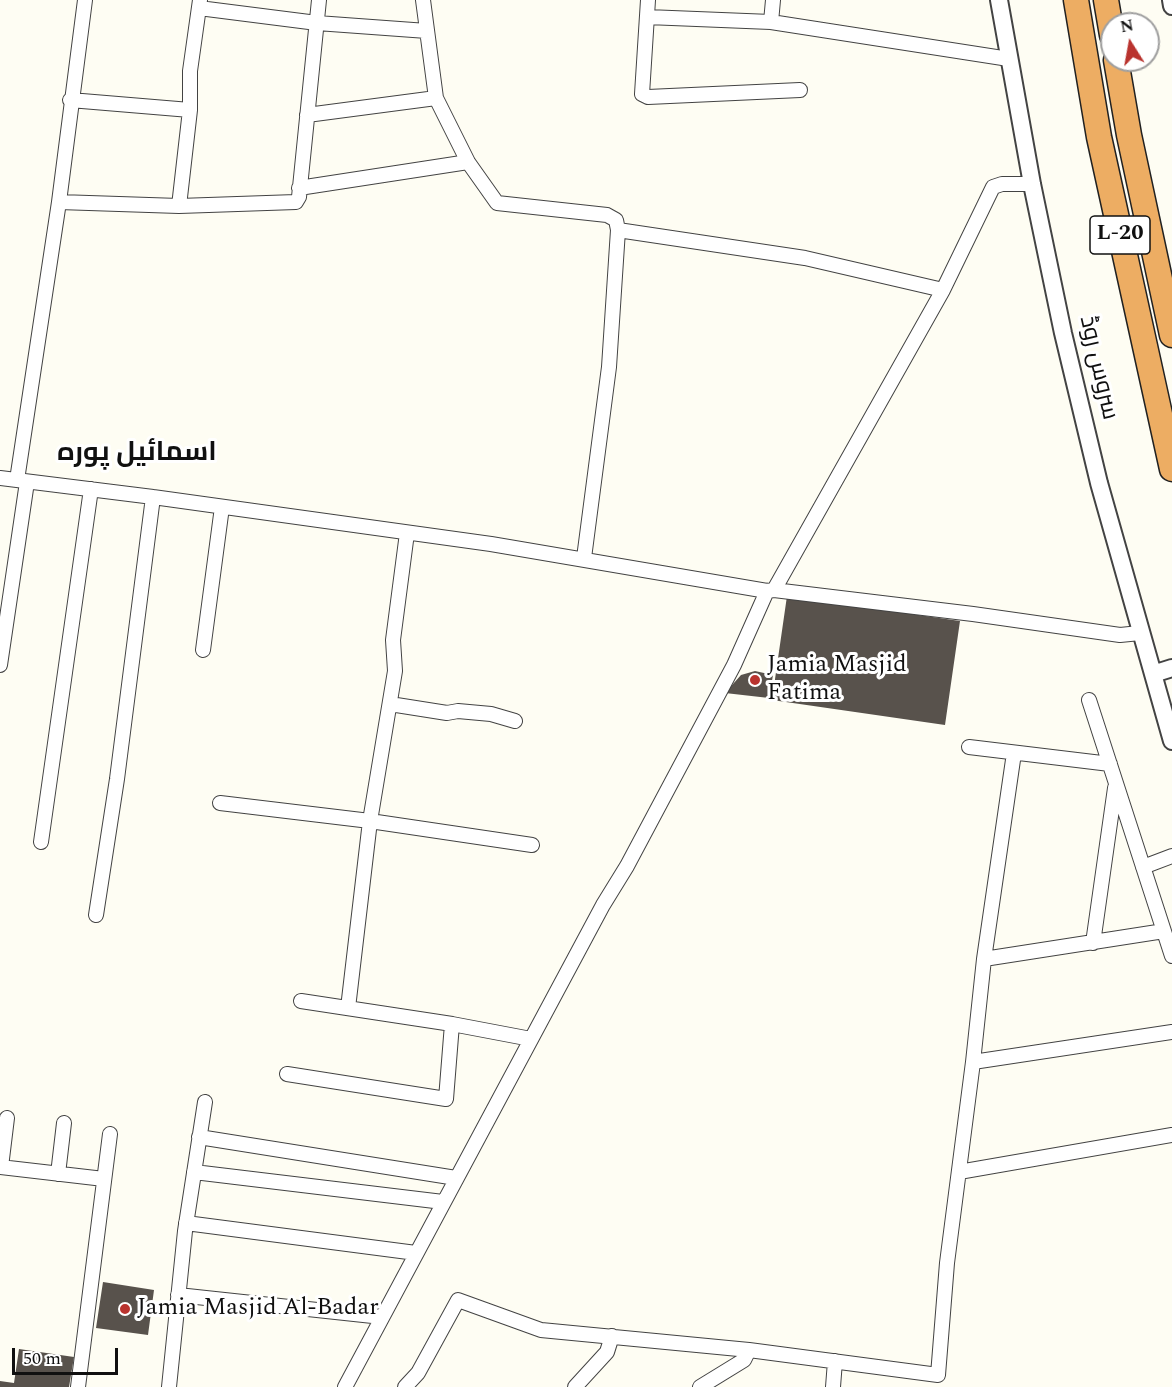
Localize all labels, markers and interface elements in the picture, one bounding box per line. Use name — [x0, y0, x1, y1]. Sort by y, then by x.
north arrow — [1100, 12, 1160, 72]
text: N — [1118, 13, 1136, 39]
road number: L-20 — [1090, 216, 1150, 254]
street label: سروس روڈ — [1071, 313, 1123, 423]
district label: اسمائیل پورہ — [57, 439, 217, 471]
place label: Jamia Masjid Fatima — [767, 652, 907, 708]
marker: Jamia Masjid Fatima — [748, 673, 762, 687]
place label: Jamia Masjid Al-Badar — [137, 1295, 379, 1323]
marker: Jamia Masjid Al-Badar — [118, 1302, 132, 1316]
scale bar — [15, 1336, 122, 1374]
text: 50 m — [23, 1345, 61, 1372]

